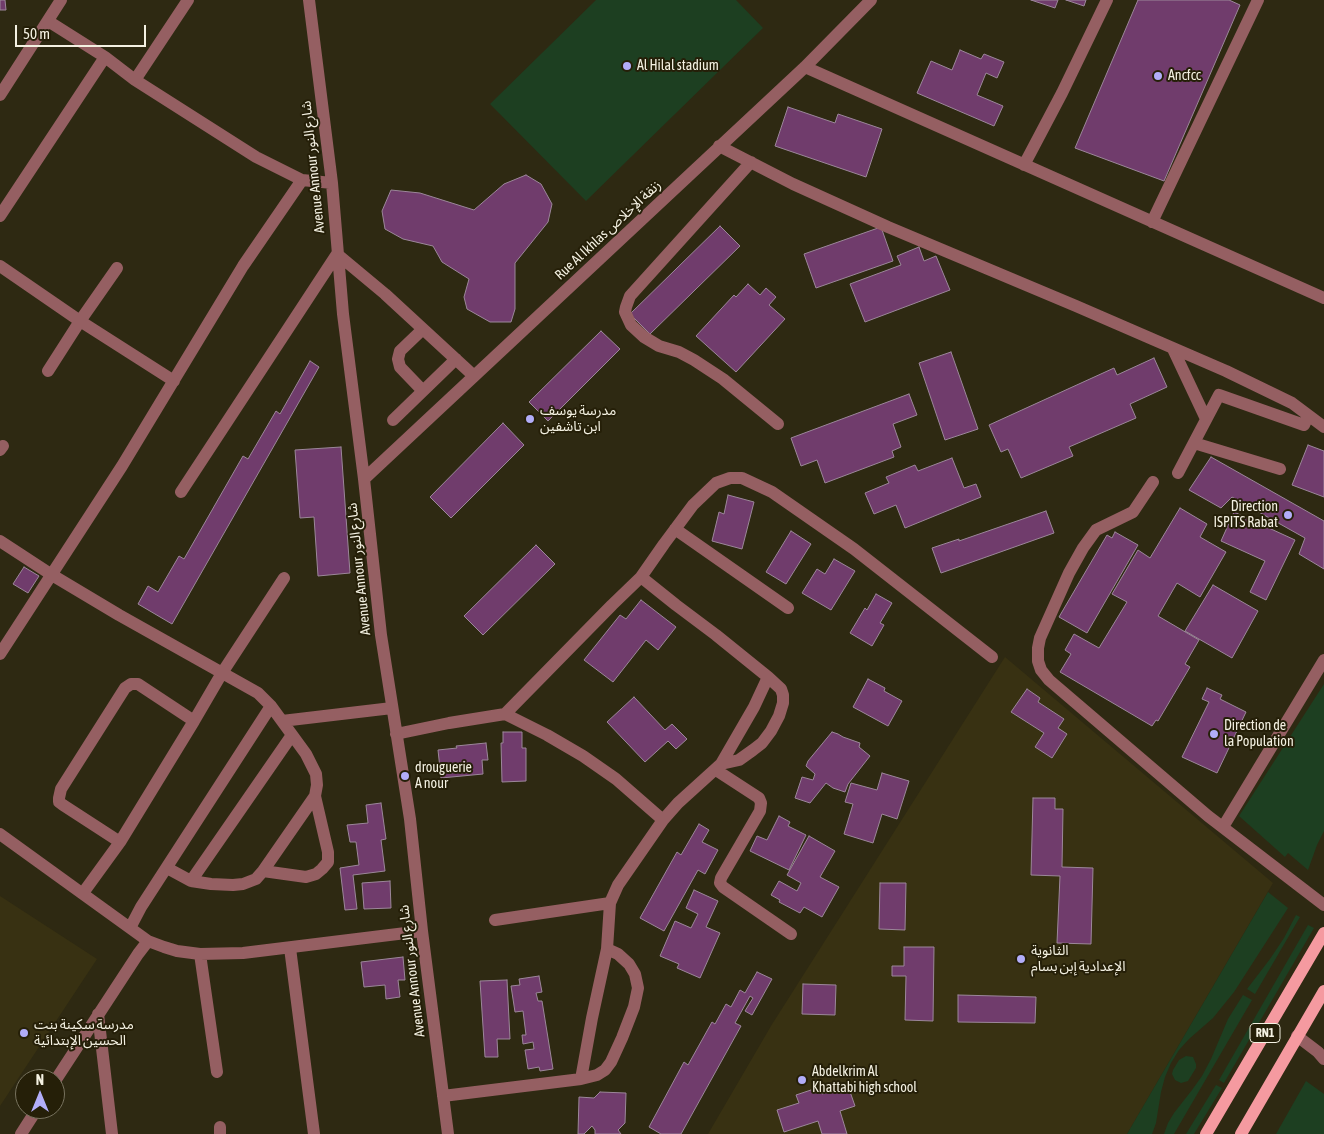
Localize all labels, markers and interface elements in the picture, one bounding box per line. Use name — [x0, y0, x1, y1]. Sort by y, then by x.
scale bar — [18, 15, 149, 47]
text: 50 m — [23, 25, 50, 42]
place label: Al Hilal stadium — [637, 58, 719, 74]
marker: Al Hilal stadium — [621, 60, 633, 72]
place label: Ancfcc — [1168, 68, 1201, 84]
marker: Ancfcc — [1152, 70, 1164, 82]
street label: Avenue Annour شارع النور — [298, 100, 328, 234]
street label: Rue Al Ikhlas زنقة الإخلاص — [552, 177, 664, 283]
place label: مدرسة يوسف ابن تاشفين — [540, 403, 616, 436]
marker: مدرسة يوسف ابن تاشفين — [524, 413, 536, 425]
place label: Direction ISPITS Rabat — [1213, 499, 1278, 532]
street label: Avenue Annour شارع النور — [344, 502, 374, 636]
marker: Direction ISPITS Rabat — [1282, 509, 1294, 521]
place label: Direction de la Population — [1224, 718, 1294, 750]
marker: Direction de la Population — [1208, 728, 1220, 740]
place label: drouguerie A nour — [415, 760, 472, 792]
marker: drouguerie A nour — [399, 770, 411, 782]
street label: Avenue Annour شارع النور — [396, 904, 428, 1038]
place label: الثانوية الإعدادية إبن بسام — [1031, 943, 1126, 976]
marker: الثانوية الإعدادية إبن بسام — [1015, 953, 1027, 965]
place label: مدرسة سكينة بنت الحسين الإبتدائية — [34, 1017, 134, 1050]
road number: RN1 — [1250, 1024, 1280, 1042]
marker: مدرسة سكينة بنت الحسين الإبتدائية — [18, 1027, 30, 1039]
place label: Abdelkrim Al Khattabi high school — [812, 1064, 917, 1096]
north arrow — [15, 1069, 65, 1119]
text: N — [36, 1072, 44, 1088]
marker: Abdelkrim Al Khattabi high school — [796, 1074, 808, 1086]

